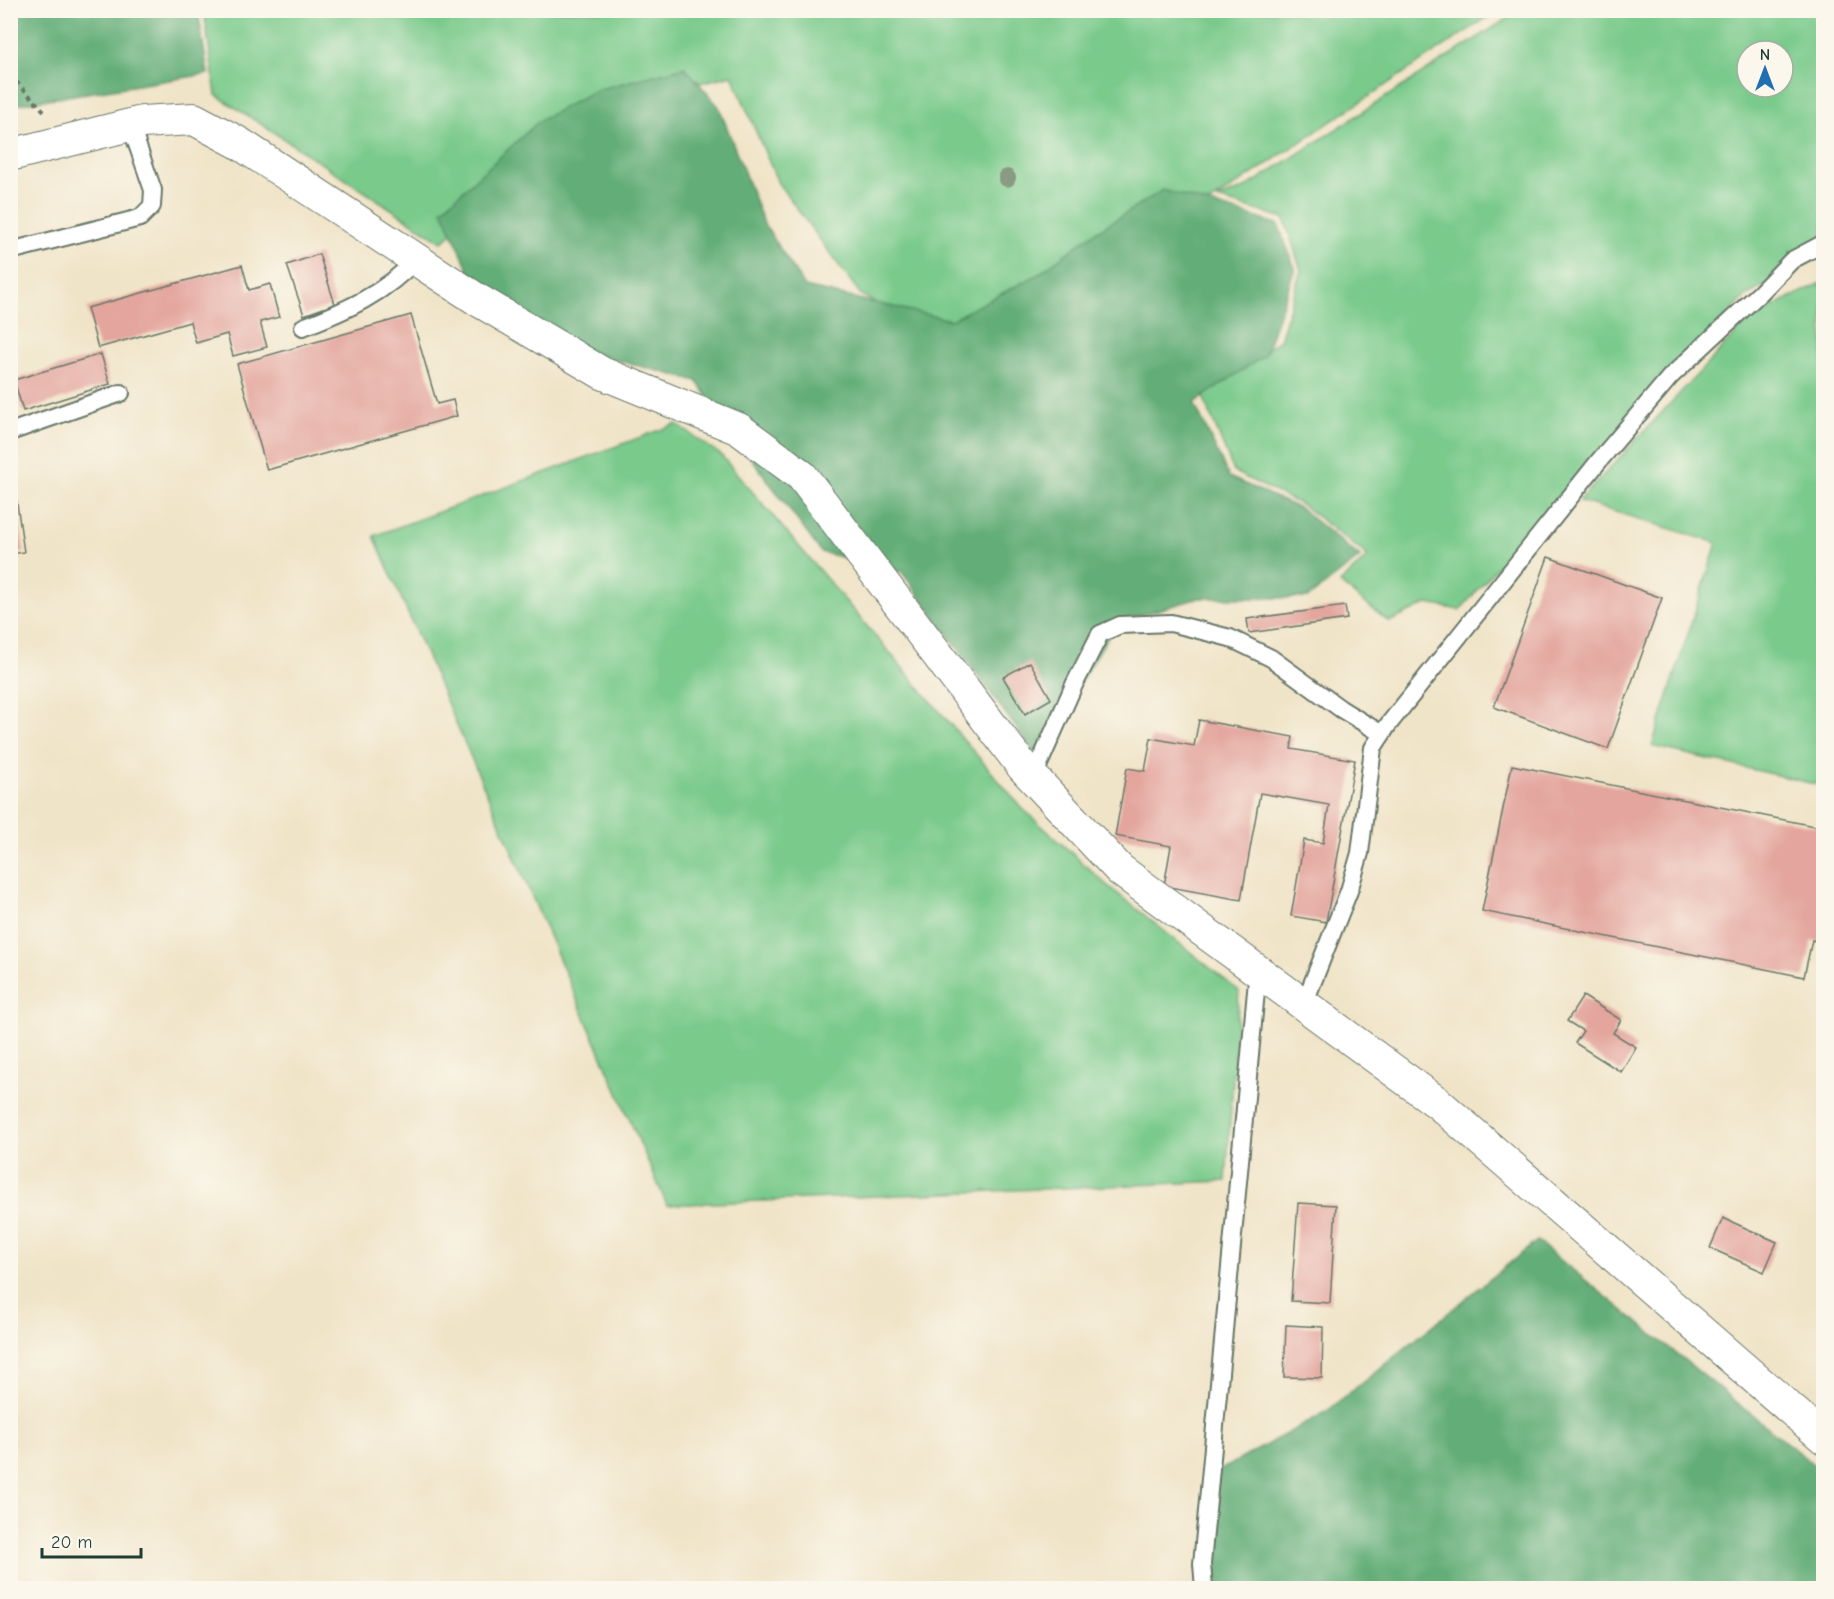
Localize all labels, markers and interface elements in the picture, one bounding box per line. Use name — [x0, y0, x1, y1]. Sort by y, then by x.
north arrow — [1735, 39, 1795, 99]
text: N — [1760, 46, 1770, 64]
scale bar — [42, 1521, 141, 1559]
text: 20 m — [51, 1532, 92, 1553]

